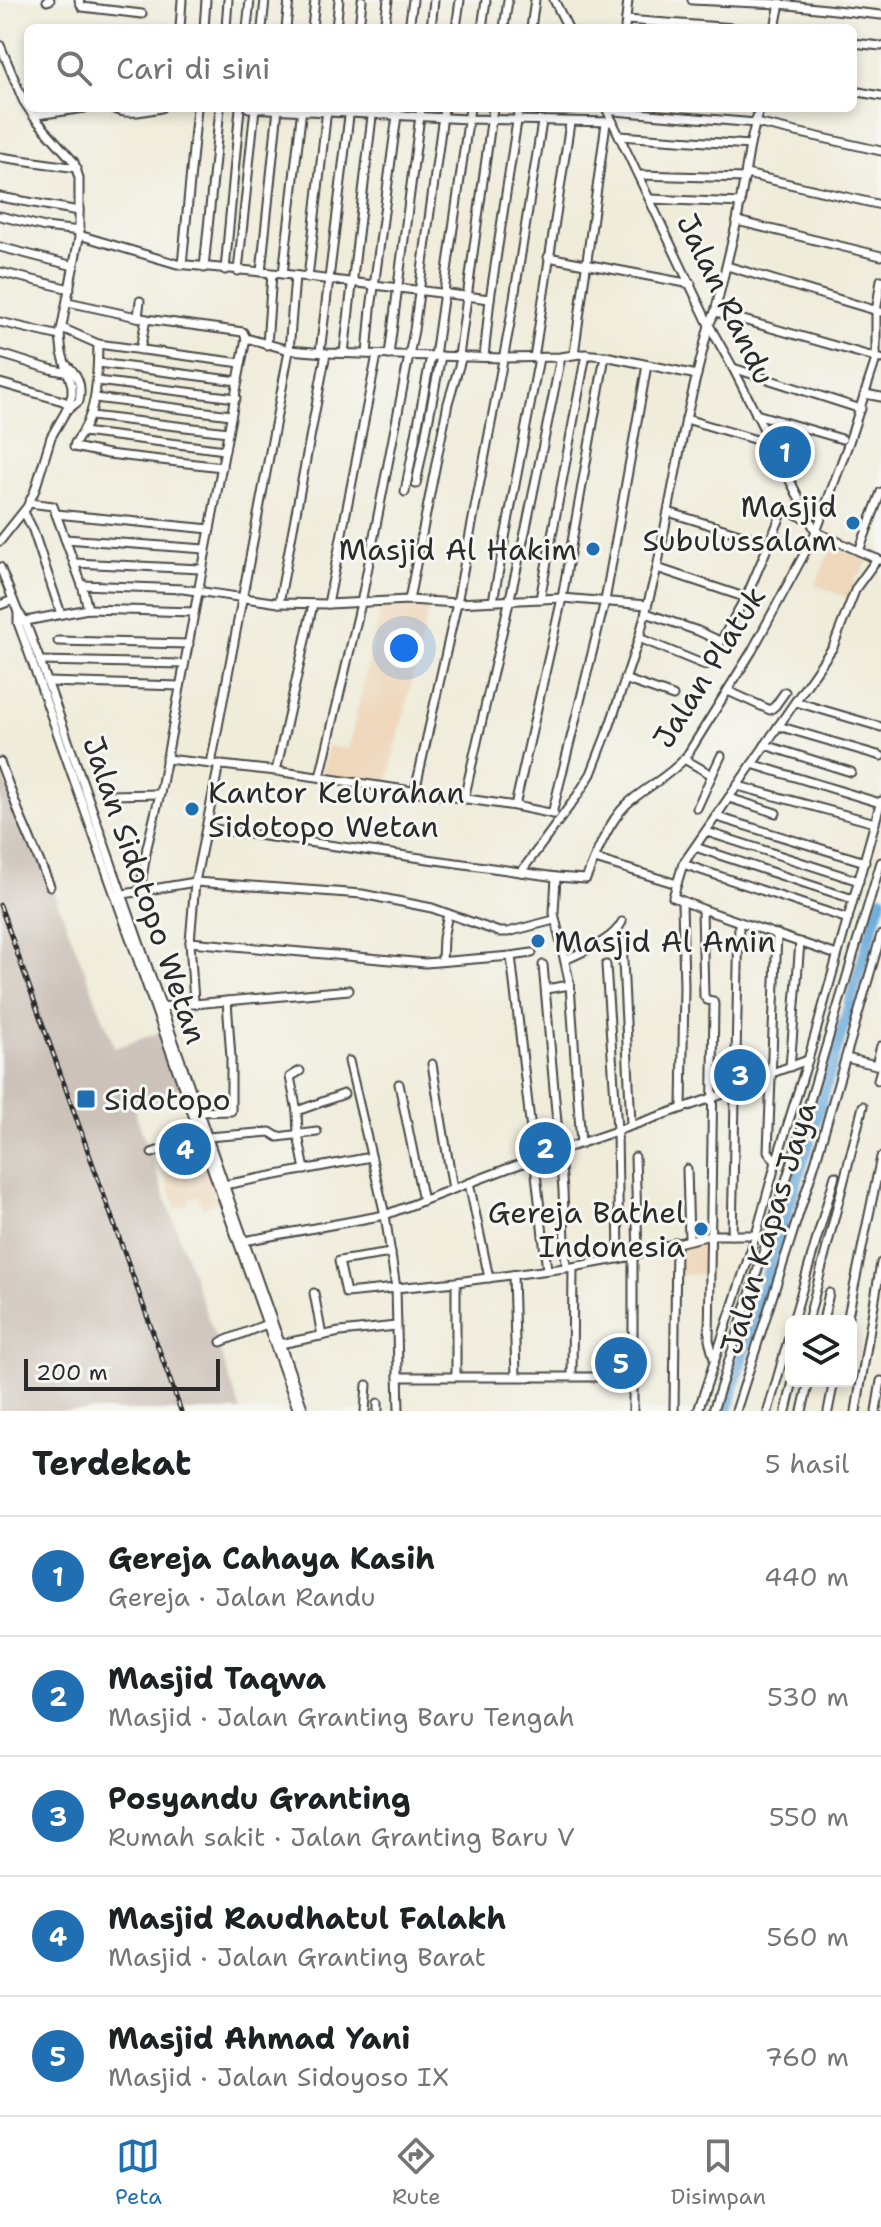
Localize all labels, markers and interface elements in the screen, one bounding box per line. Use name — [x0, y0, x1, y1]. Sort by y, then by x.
search box — [24, 24, 857, 112]
icon: search — [52, 46, 96, 90]
text: Cari di sini — [116, 48, 271, 89]
street label: Jalan Randu — [667, 207, 785, 391]
pin: 1 — [759, 422, 811, 482]
place label: Masjid Subulussalam — [642, 486, 837, 561]
marker: Masjid Subulussalam — [844, 514, 862, 532]
place label: Masjid Al Hakim — [338, 529, 577, 570]
marker: Masjid Al Hakim — [584, 540, 602, 558]
street label: Jalan Platuk — [643, 578, 775, 756]
your location — [384, 628, 424, 668]
street label: Jalan Sidotopo Wetan — [73, 731, 217, 1049]
place label: Kantor Kelurahan Sidotopo Wetan — [208, 772, 465, 847]
marker: Kantor Kelurahan Sidotopo Wetan — [183, 800, 201, 818]
place label: Masjid Al Amin — [554, 921, 776, 962]
marker: Masjid Al Amin — [529, 932, 547, 950]
pin: 3 — [714, 1045, 766, 1105]
place label: Sidotopo — [104, 1079, 231, 1120]
marker: Sidotopo — [75, 1088, 97, 1110]
street label: Jalan Kapas Jaya — [710, 1096, 826, 1359]
pin: 2 — [519, 1118, 571, 1178]
pin: 4 — [159, 1119, 211, 1179]
place label: Gereja Bathel Indonesia — [488, 1192, 685, 1267]
marker: Gereja Bathel Indonesia — [692, 1220, 710, 1238]
map controls — [785, 1315, 857, 1387]
button: layers — [785, 1315, 857, 1387]
pin: 5 — [595, 1333, 647, 1393]
scale bar — [24, 1355, 220, 1391]
text: 200 m — [36, 1358, 108, 1387]
text: Terdekat — [32, 1440, 191, 1486]
text: 5 hasil — [765, 1446, 849, 1481]
text: Gereja Cahaya Kasih — [108, 1538, 435, 1579]
text: 1 — [52, 1559, 64, 1594]
text: 440 m — [764, 1559, 849, 1594]
text: Gereja · Jalan Randu — [108, 1579, 376, 1614]
text: Masjid Taqwa — [108, 1658, 326, 1699]
text: 2 — [49, 1679, 67, 1714]
text: 530 m — [767, 1679, 849, 1714]
text: Masjid · Jalan Granting Baru Tengah — [108, 1699, 575, 1734]
text: Posyandu Granting — [108, 1778, 410, 1819]
text: 3 — [49, 1799, 67, 1834]
text: 550 m — [769, 1799, 849, 1834]
text: Rumah sakit · Jalan Granting Baru V — [108, 1819, 575, 1854]
text: Masjid Raudhatul Falakh — [108, 1898, 506, 1939]
text: 4 — [49, 1919, 67, 1954]
text: 560 m — [766, 1919, 849, 1954]
text: Masjid · Jalan Granting Barat — [108, 1939, 486, 1974]
text: Masjid Ahmad Yani — [108, 2018, 411, 2059]
text: 5 — [50, 2039, 66, 2074]
text: 760 m — [765, 2039, 849, 2074]
text: Masjid · Jalan Sidoyoso IX — [108, 2059, 449, 2094]
tab: Peta — [115, 2134, 162, 2211]
tab: Rute — [392, 2134, 441, 2211]
tab: Disimpan — [671, 2134, 766, 2211]

